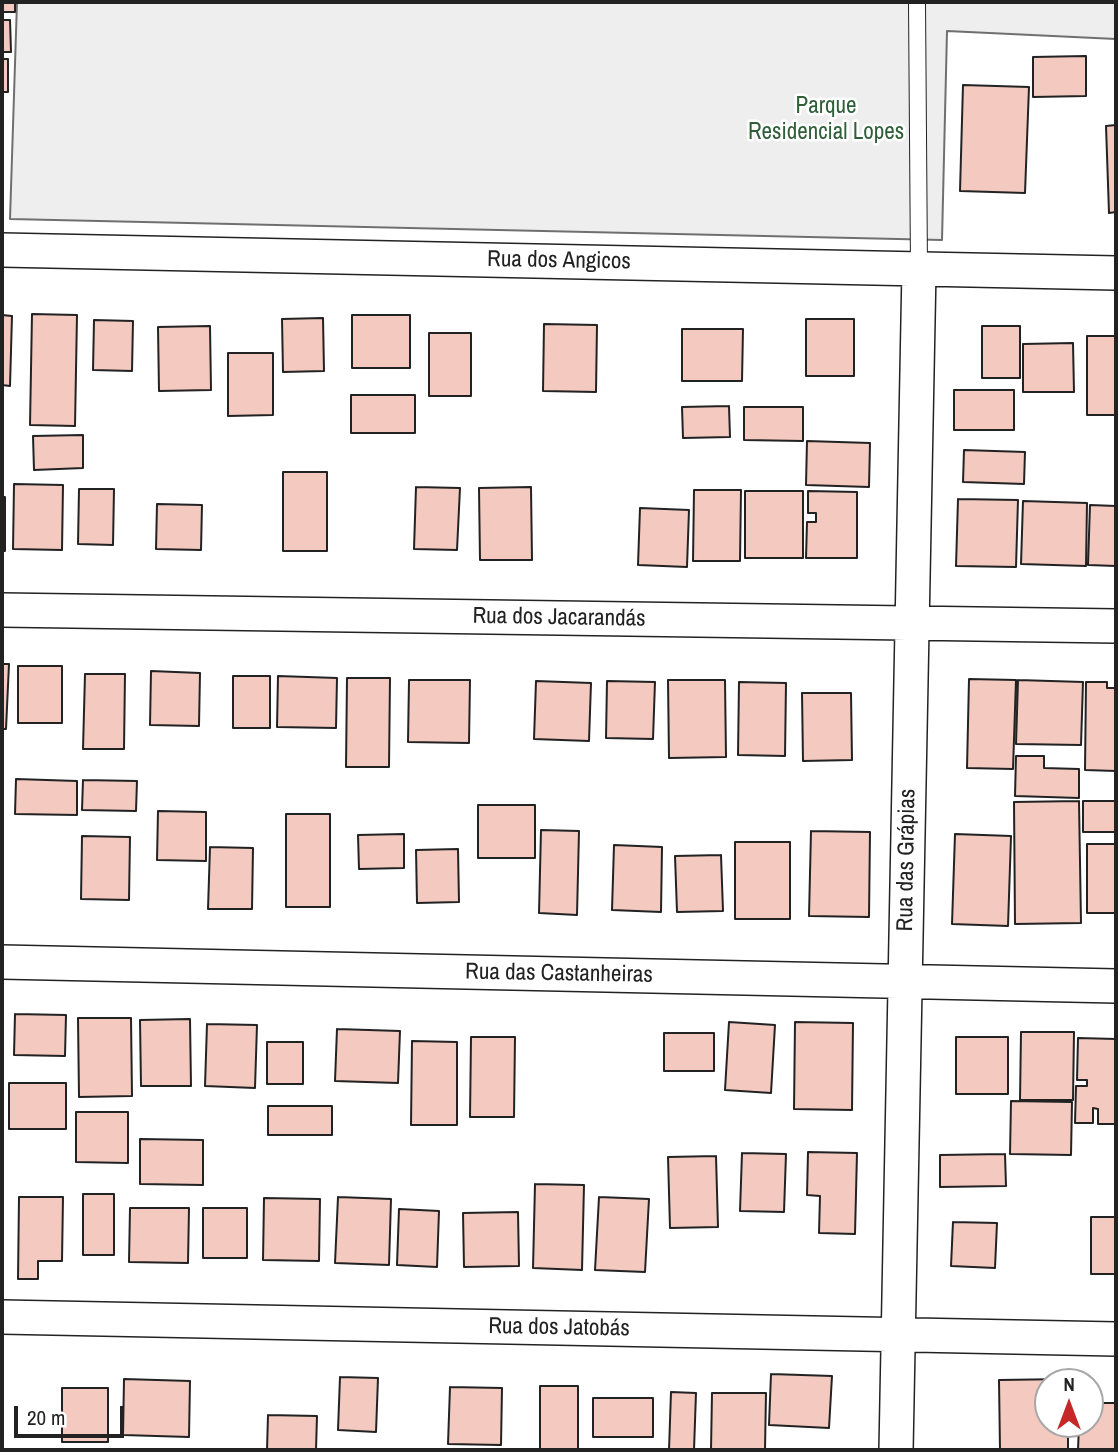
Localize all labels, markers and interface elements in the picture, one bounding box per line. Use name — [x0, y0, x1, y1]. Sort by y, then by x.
park label: Parque Residencial Lopes — [748, 93, 904, 147]
street label: Rua dos Angicos — [487, 246, 631, 276]
street label: Rua dos Jacarandás — [472, 603, 646, 633]
street label: Rua das Grápias — [892, 788, 922, 932]
street label: Rua das Castanheiras — [465, 959, 653, 989]
street label: Rua dos Jatobás — [488, 1313, 630, 1343]
north arrow — [1034, 1368, 1104, 1438]
text: N — [1063, 1371, 1075, 1397]
scale bar — [18, 1392, 128, 1436]
text: 20 m — [27, 1403, 65, 1432]

